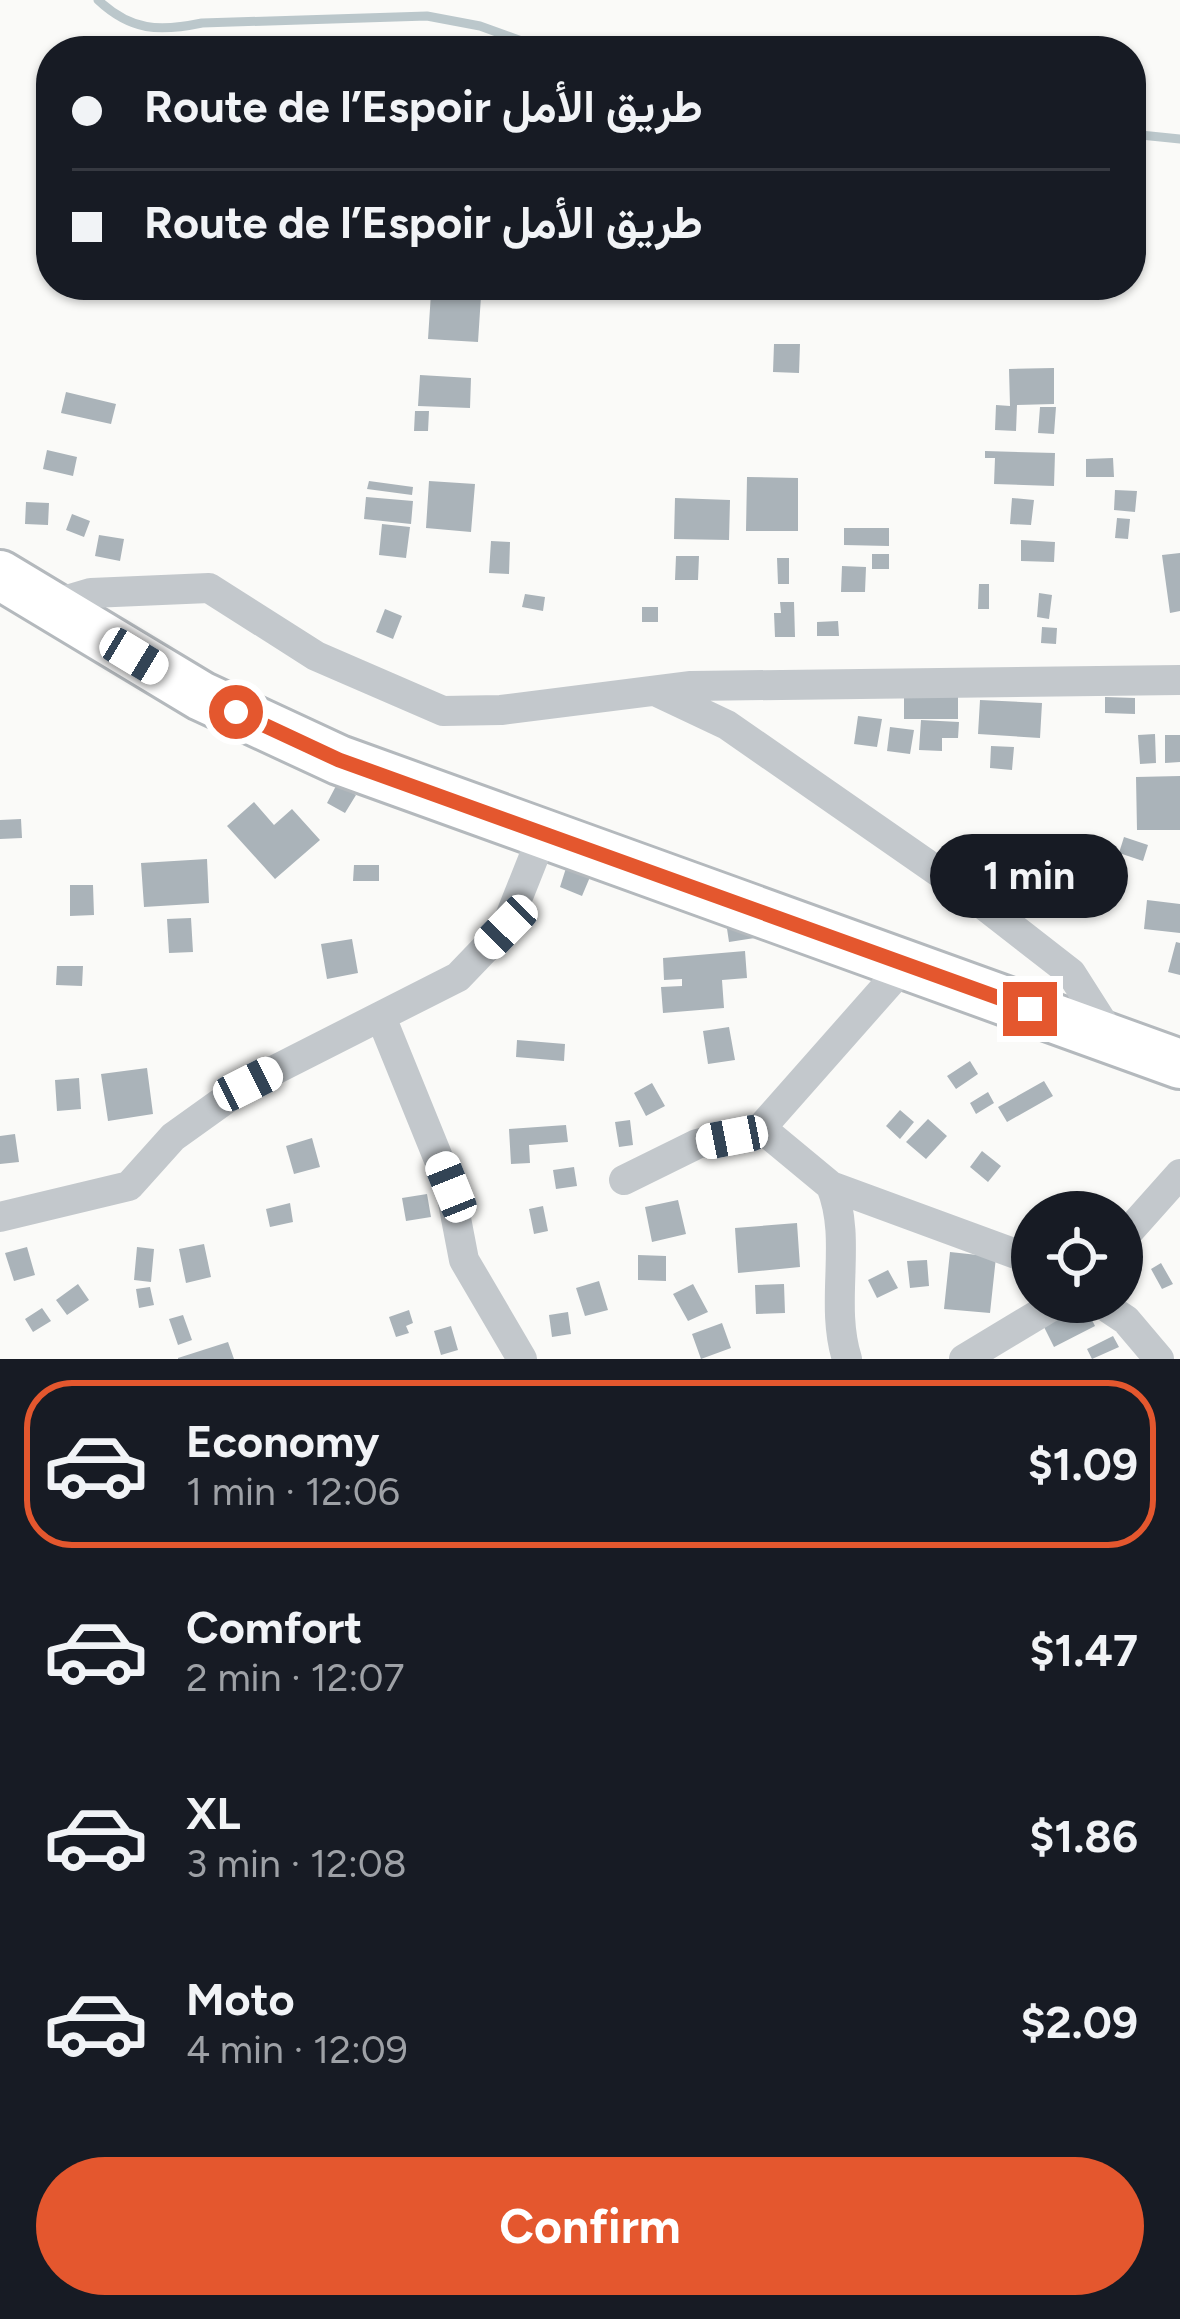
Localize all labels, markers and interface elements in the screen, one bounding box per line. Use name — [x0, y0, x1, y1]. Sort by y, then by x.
text: Route de l’Espoir طريق الأمل — [144, 79, 703, 133]
text: Route de l’Espoir طريق الأمل — [144, 195, 703, 249]
car — [94, 622, 174, 690]
route start — [209, 685, 263, 739]
callout: 1 min — [931, 835, 1129, 919]
text: 1 min — [983, 852, 1075, 899]
car — [468, 889, 544, 965]
route end — [1003, 982, 1057, 1036]
car — [208, 1052, 288, 1116]
car — [693, 1112, 771, 1162]
car — [421, 1147, 481, 1227]
map controls — [1011, 1191, 1143, 1323]
button: locate — [1011, 1191, 1143, 1323]
icon: car — [42, 1410, 150, 1518]
text: Economy — [186, 1414, 379, 1468]
text: $1.09 — [1028, 1437, 1138, 1491]
text: 1 min · 12:06 — [186, 1468, 400, 1515]
icon: car — [42, 1596, 150, 1704]
text: Comfort — [186, 1600, 362, 1654]
text: $1.47 — [1029, 1623, 1138, 1677]
text: 2 min · 12:07 — [186, 1654, 404, 1701]
icon: car — [42, 1782, 150, 1890]
text: XL — [186, 1786, 241, 1840]
text: $1.86 — [1029, 1809, 1138, 1863]
text: 3 min · 12:08 — [186, 1840, 407, 1887]
icon: car — [42, 1968, 150, 2076]
text: Moto — [186, 1972, 295, 2026]
text: $2.09 — [1021, 1995, 1138, 2049]
text: 4 min · 12:09 — [186, 2026, 408, 2073]
button: Confirm — [36, 2157, 1144, 2295]

